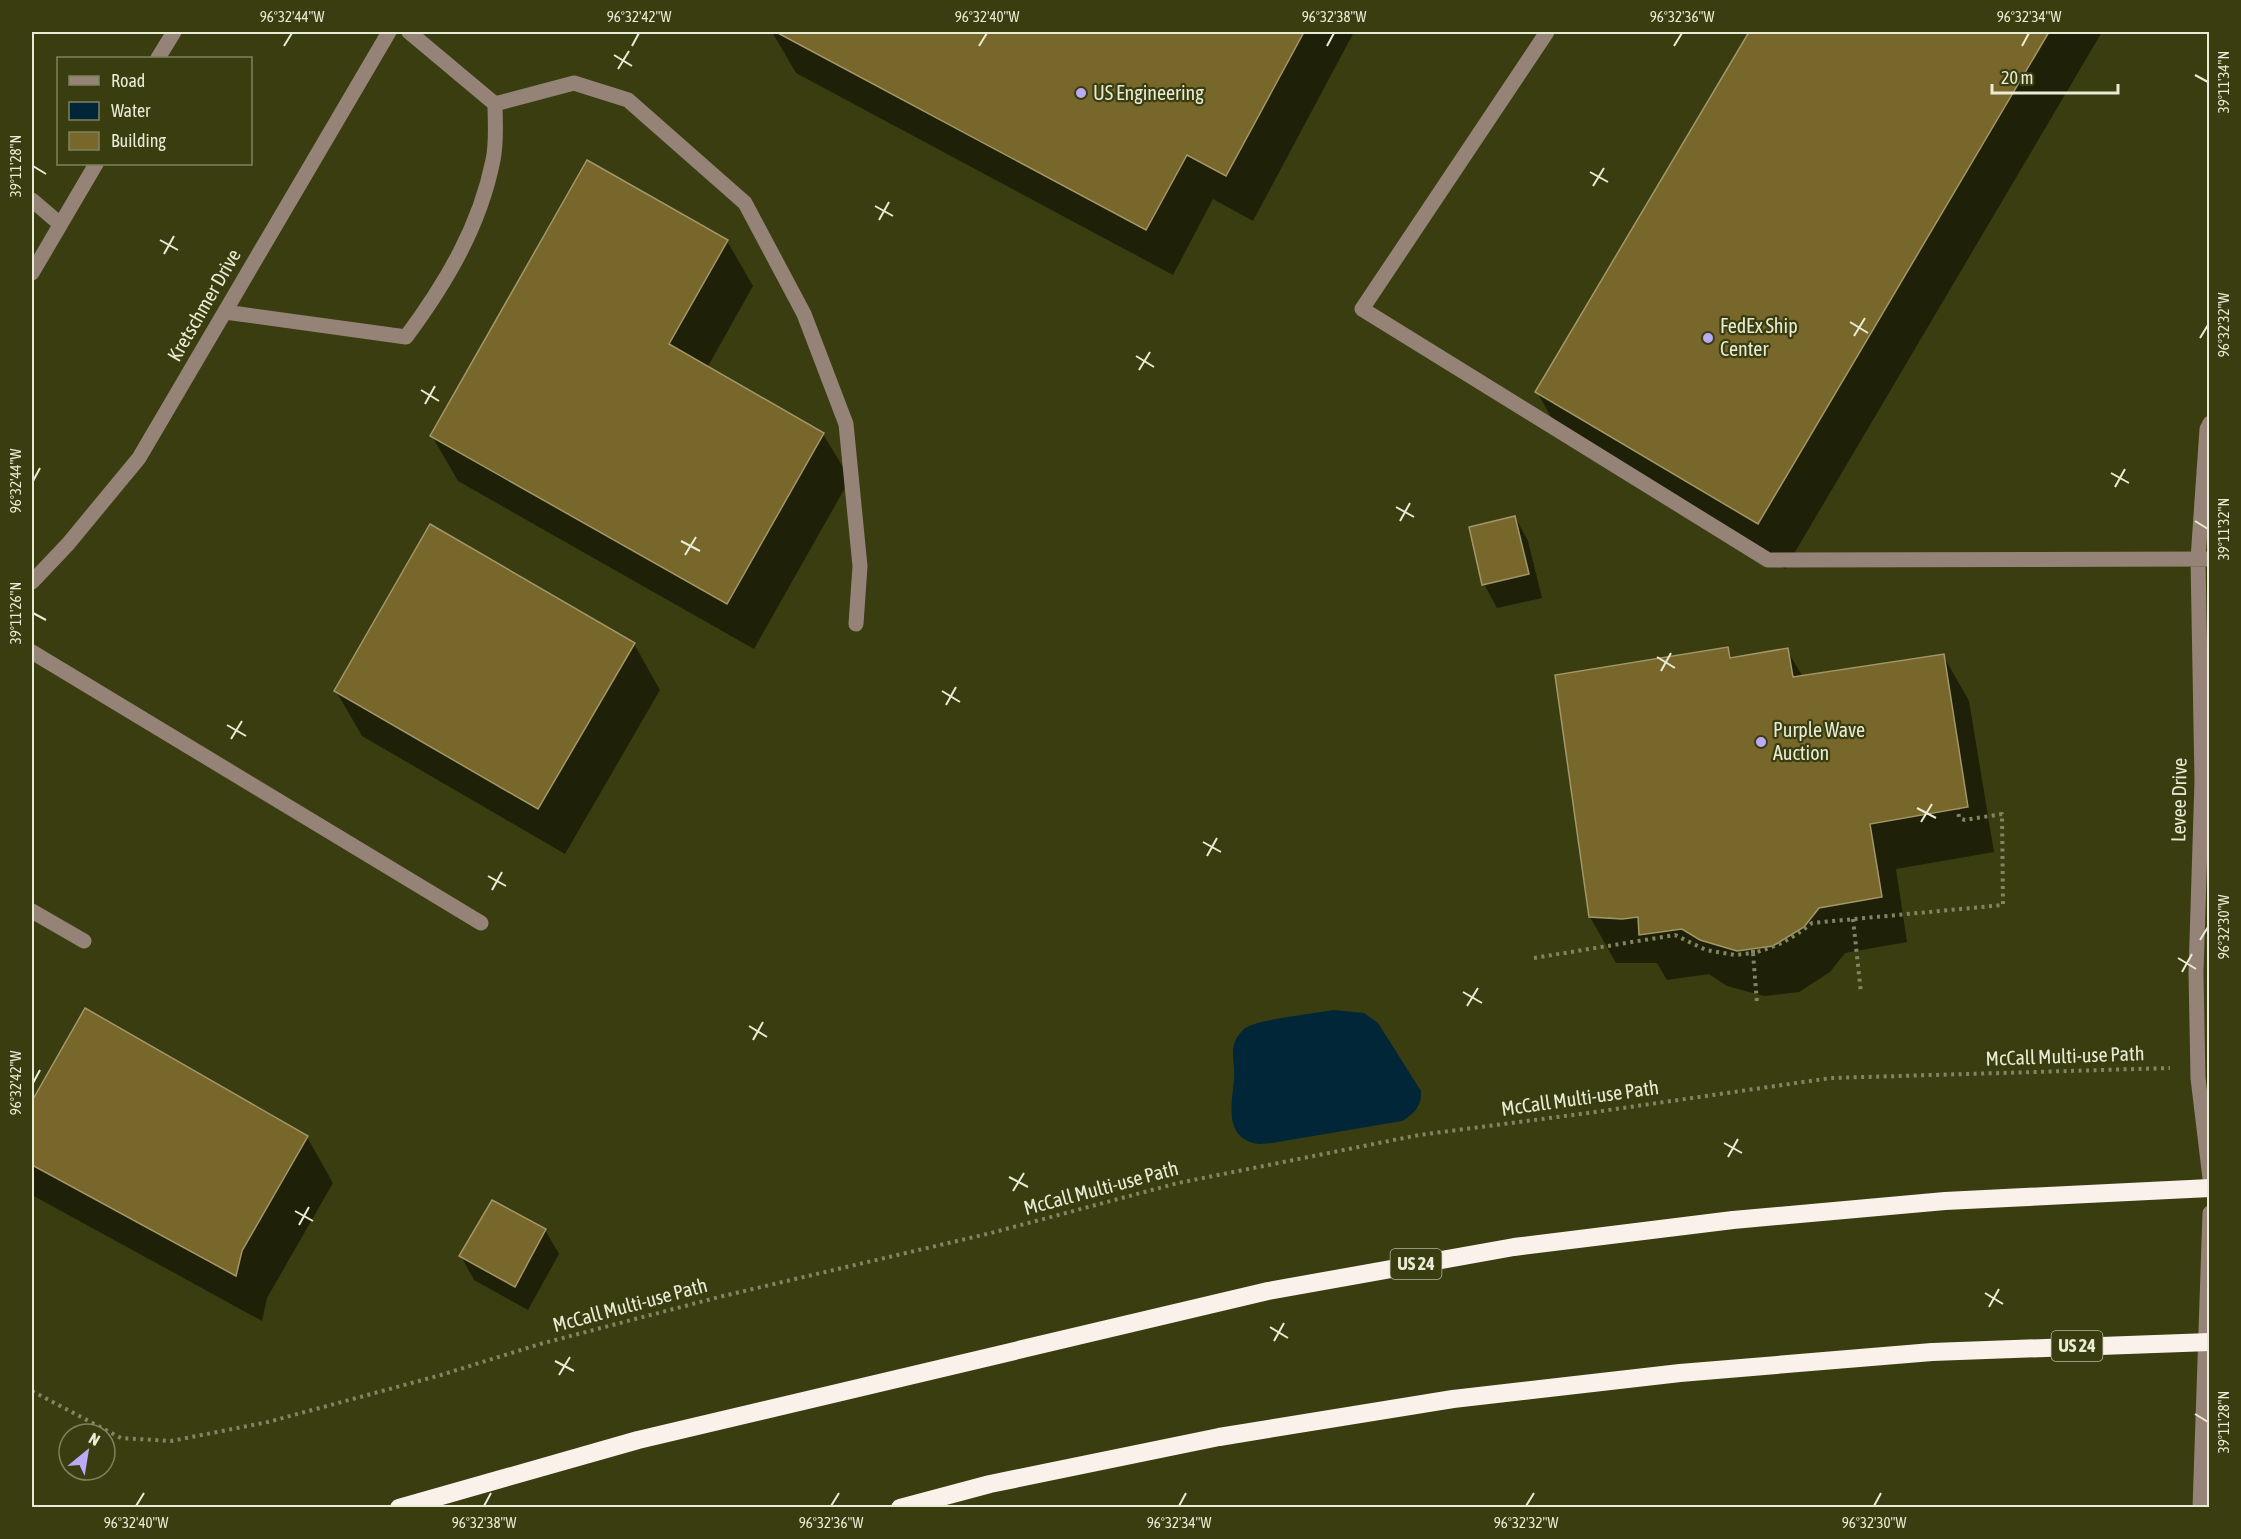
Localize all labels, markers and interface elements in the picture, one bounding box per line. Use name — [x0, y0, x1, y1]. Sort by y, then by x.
text: 96°32'44"W — [260, 8, 324, 25]
text: 96°32'42"W — [607, 8, 671, 25]
text: 96°32'40"W — [955, 8, 1019, 25]
text: 96°32'38"W — [1302, 8, 1366, 25]
text: 96°32'36"W — [1650, 8, 1714, 25]
text: 96°32'34"W — [1997, 8, 2061, 25]
text: 39°11'34"N — [2215, 51, 2232, 113]
legend — [57, 57, 252, 165]
scale bar — [1992, 57, 2118, 95]
text: 20 m — [2001, 67, 2033, 88]
text: Road — [111, 70, 145, 91]
place label: US Engineering — [1093, 81, 1204, 104]
marker: US Engineering — [1074, 86, 1088, 100]
text: Water — [111, 100, 151, 121]
text: Building — [111, 130, 166, 151]
text: 39°11'28"N — [7, 135, 24, 197]
street label: Kretschmer Drive — [162, 245, 245, 365]
text: 96°32'32"W — [2215, 293, 2232, 357]
place label: FedEx Ship Center — [1720, 314, 1798, 360]
marker: FedEx Ship Center — [1701, 331, 1715, 345]
text: 96°32'44"W — [7, 449, 24, 513]
text: 39°11'32"N — [2215, 498, 2232, 560]
text: 39°11'26"N — [7, 582, 24, 644]
place label: Purple Wave Auction — [1773, 718, 1865, 764]
marker: Purple Wave Auction — [1754, 735, 1768, 749]
street label: Levee Drive — [2166, 758, 2191, 842]
text: 96°32'30"W — [2215, 895, 2232, 959]
street label: McCall Multi-use Path — [1985, 1041, 2145, 1070]
text: 96°32'42"W — [7, 1051, 24, 1115]
street label: McCall Multi-use Path — [1500, 1075, 1660, 1120]
street label: McCall Multi-use Path — [1021, 1156, 1181, 1219]
road number: US 24 — [1390, 1249, 1442, 1279]
street label: McCall Multi-use Path — [550, 1273, 710, 1336]
road number: US 24 — [2052, 1331, 2102, 1361]
text: 39°11'28"N — [2215, 1391, 2232, 1453]
north arrow — [57, 1422, 117, 1482]
text: N — [86, 1429, 103, 1449]
text: 96°32'40"W — [104, 1514, 168, 1531]
text: 96°32'38"W — [452, 1514, 516, 1531]
text: 96°32'36"W — [799, 1514, 863, 1531]
text: 96°32'34"W — [1147, 1514, 1211, 1531]
text: 96°32'32"W — [1494, 1514, 1558, 1531]
text: 96°32'30"W — [1842, 1514, 1906, 1531]

